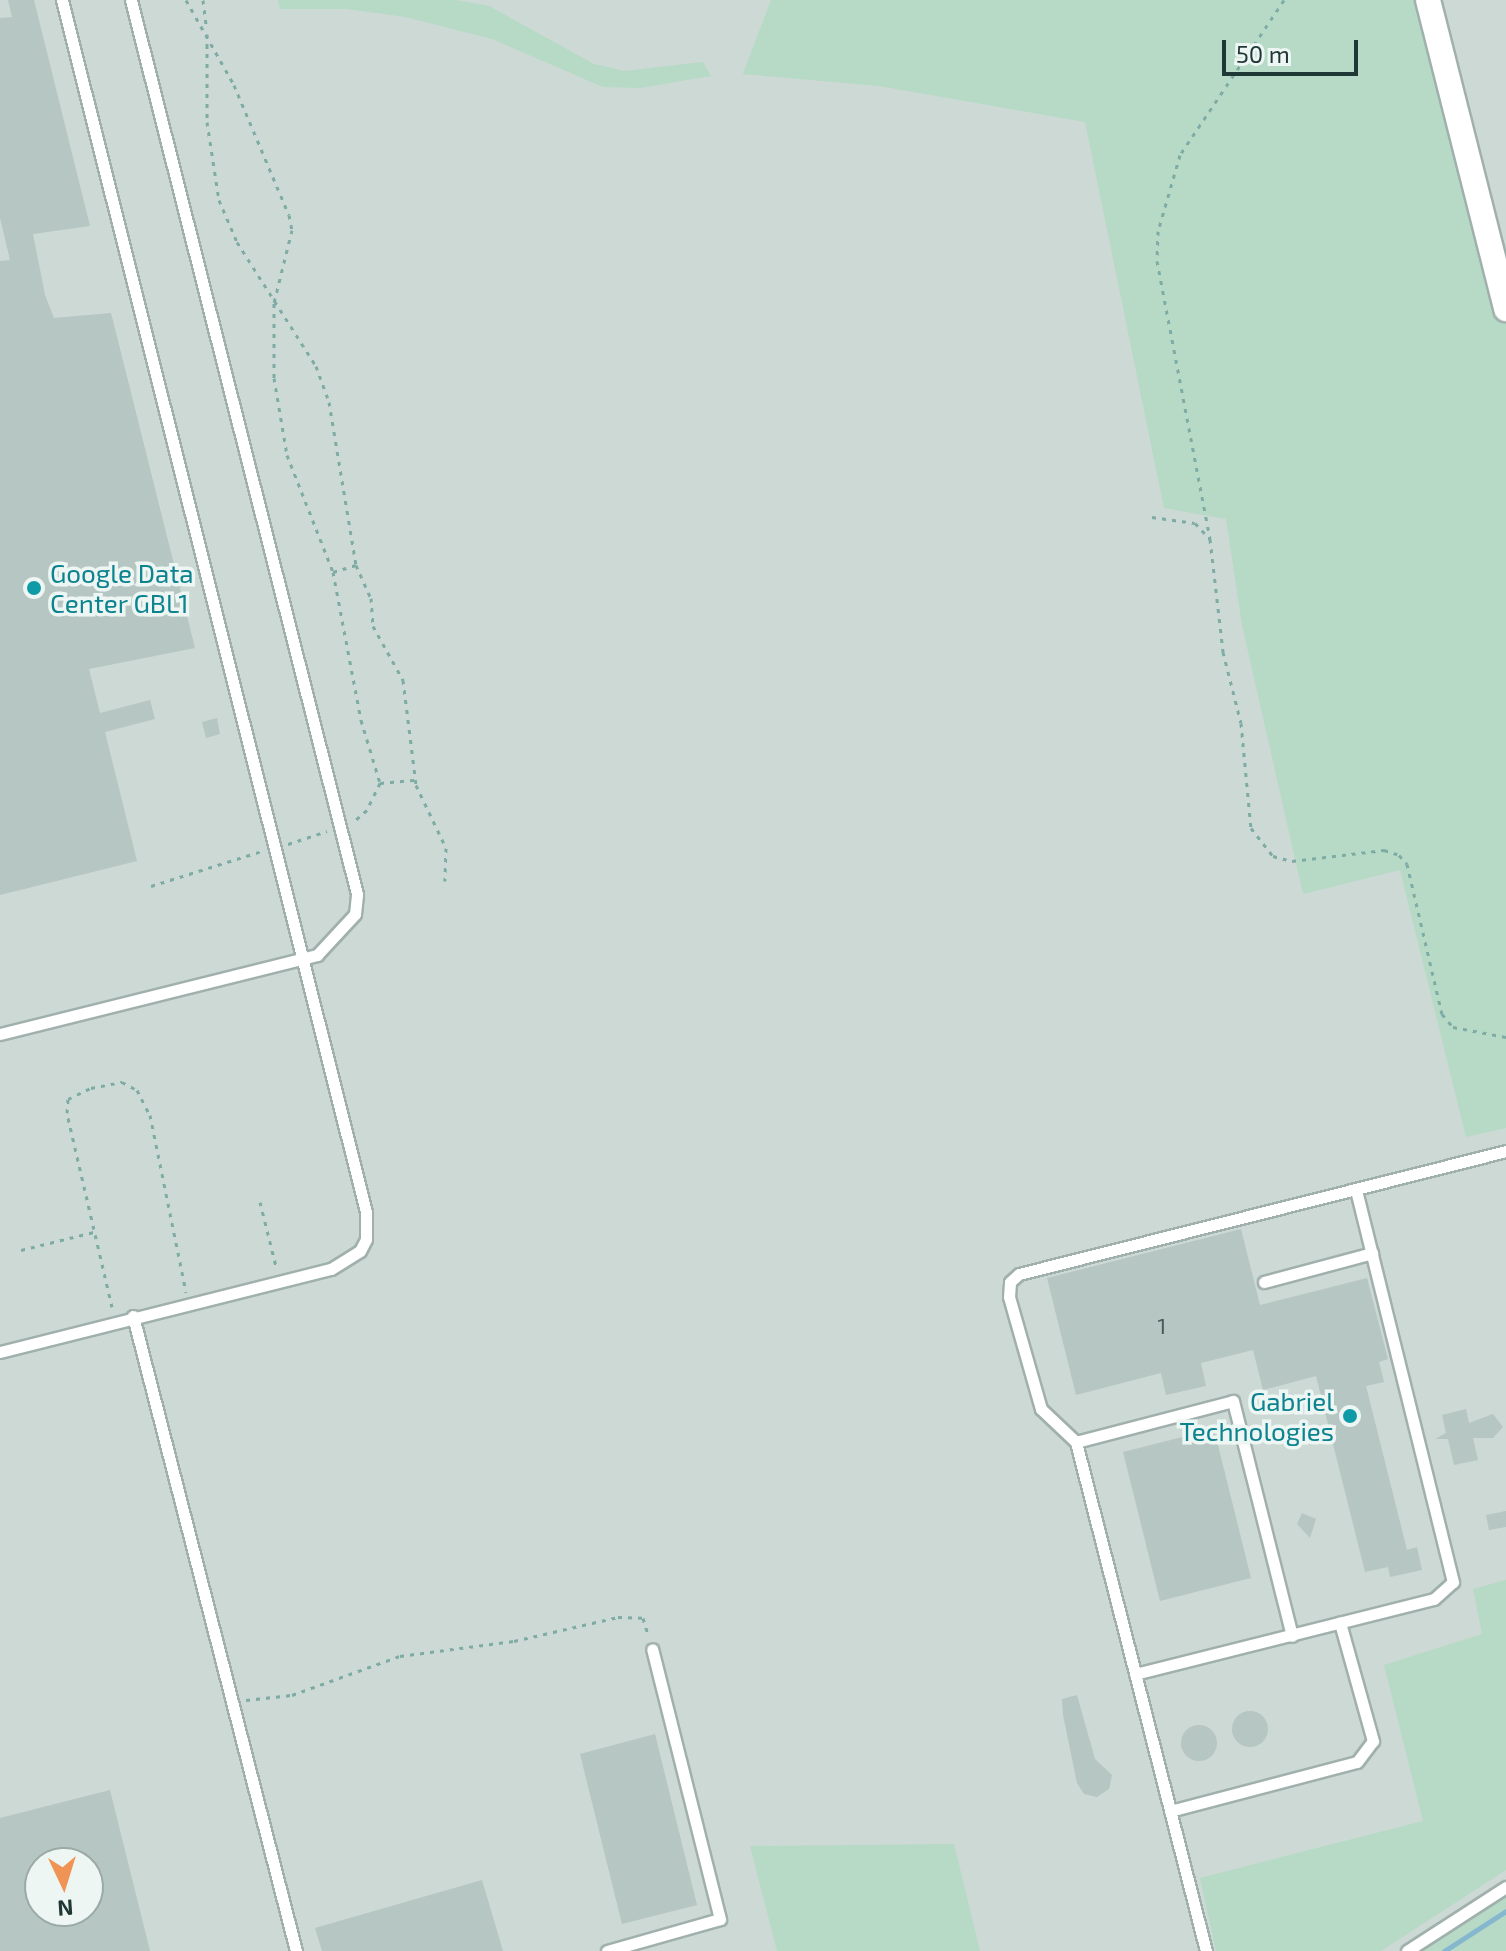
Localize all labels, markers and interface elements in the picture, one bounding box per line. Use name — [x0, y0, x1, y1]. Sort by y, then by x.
scale bar — [1226, 24, 1362, 74]
text: 50 m — [1236, 39, 1290, 68]
place label: Google Data Center GBL1 — [50, 557, 194, 618]
marker: Google Data Center GBL1 — [25, 579, 43, 597]
house number: 1 — [1158, 1313, 1166, 1339]
place label: Gabriel Technologies — [1180, 1385, 1334, 1446]
marker: Gabriel Technologies — [1341, 1407, 1359, 1425]
north arrow — [24, 1847, 104, 1927]
text: N — [57, 1895, 74, 1922]

